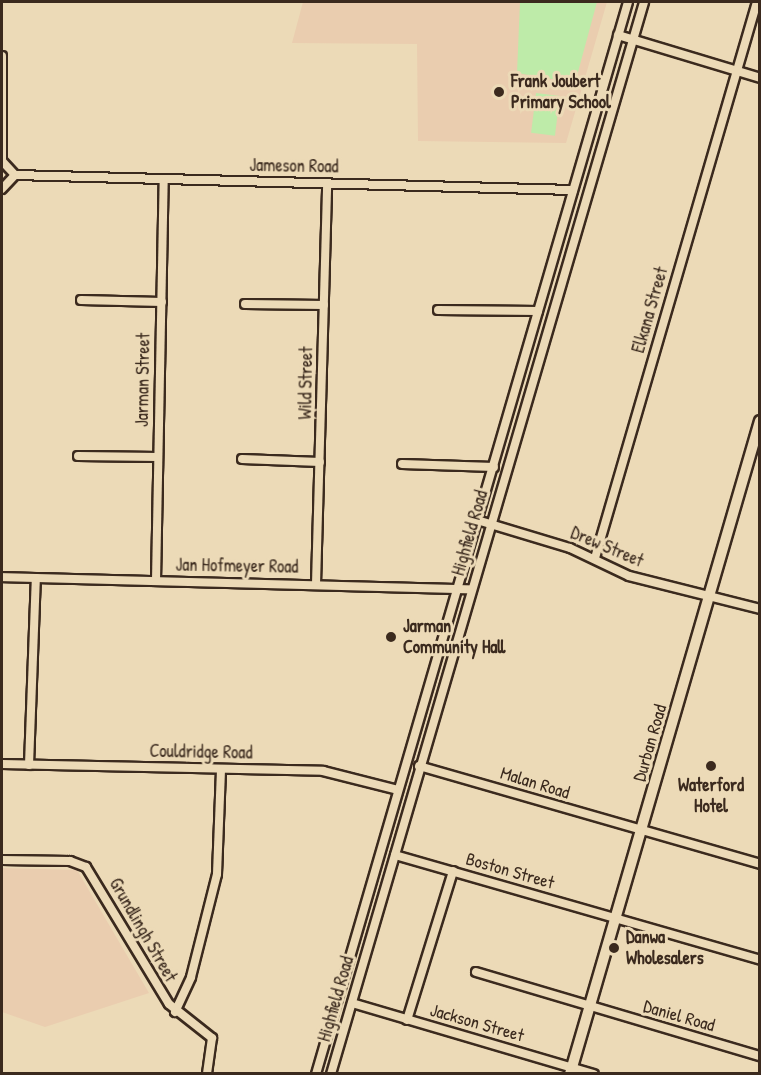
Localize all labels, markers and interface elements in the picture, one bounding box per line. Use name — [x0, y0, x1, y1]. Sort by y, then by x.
place label: Frank Joubert Primary School — [511, 71, 611, 113]
marker: Frank Joubert Primary School — [492, 85, 506, 99]
street label: Jameson Road — [249, 154, 339, 178]
street label: Elkana Street — [627, 264, 673, 356]
street label: Jarman Street — [131, 333, 155, 427]
street label: Wild Street — [295, 346, 317, 420]
street label: Highfield Road — [448, 488, 492, 578]
street label: Drew Street — [567, 522, 647, 572]
street label: Jan Hofmeyer Road — [175, 554, 299, 578]
place label: Jarman Community Hall — [403, 616, 505, 658]
marker: Jarman Community Hall — [384, 630, 398, 644]
street label: Durban Road — [629, 702, 671, 784]
street label: Couldridge Road — [149, 740, 253, 764]
marker: Waterford Hotel — [704, 759, 718, 773]
street label: Malan Road — [498, 762, 572, 804]
place label: Waterford Hotel — [678, 775, 744, 818]
street label: Boston Street — [463, 848, 557, 894]
street label: Grundlingh Street — [105, 874, 181, 986]
place label: Danwa Wholesalers — [626, 927, 704, 970]
marker: Danwa Wholesalers — [607, 941, 621, 955]
street label: Highfield Road — [314, 954, 358, 1044]
street label: Daniel Road — [641, 996, 717, 1036]
street label: Jackson Street — [428, 999, 526, 1047]

